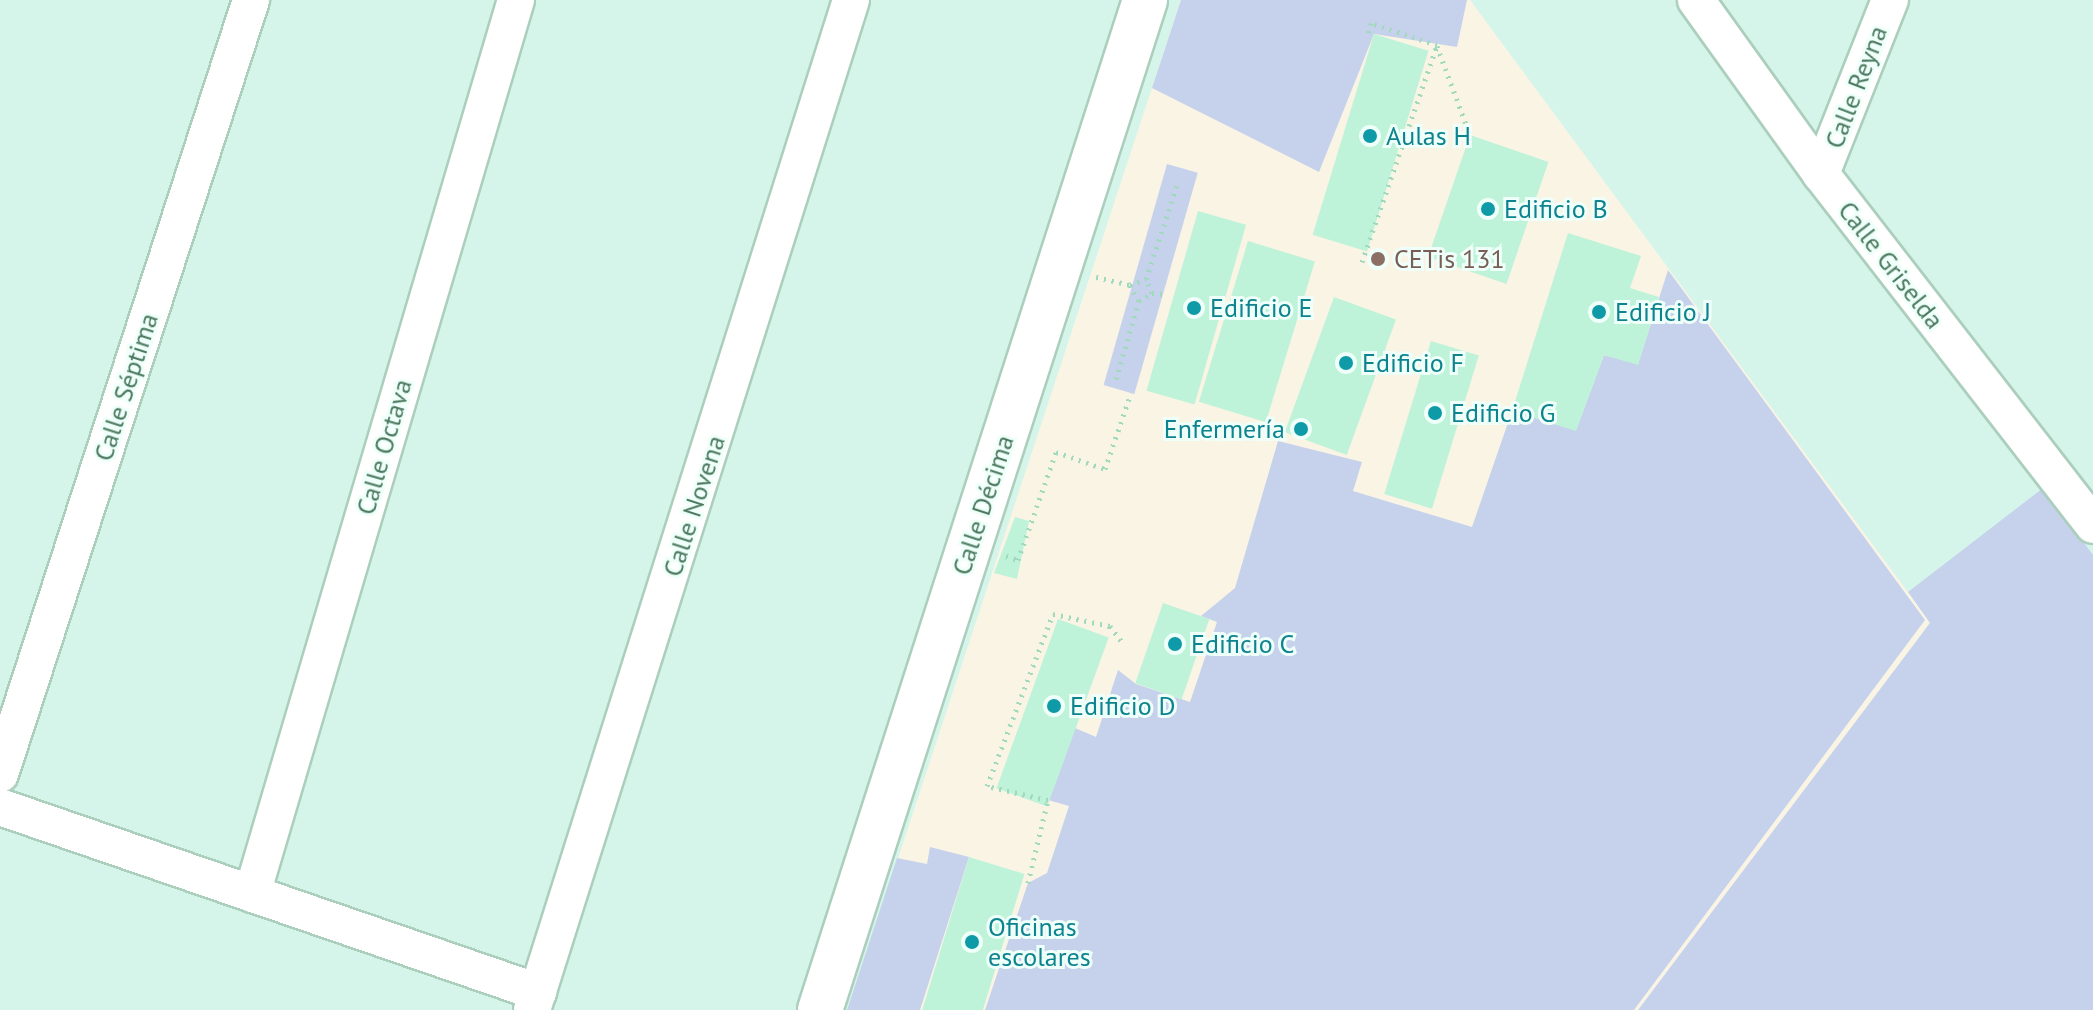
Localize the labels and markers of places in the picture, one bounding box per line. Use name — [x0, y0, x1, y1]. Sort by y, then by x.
place label: Aulas H — [1386, 120, 1471, 152]
marker: Aulas H — [1361, 127, 1379, 145]
place label: Edificio B — [1504, 193, 1608, 225]
marker: Edificio B — [1479, 200, 1497, 218]
place label: CETis 131 — [1394, 243, 1505, 275]
marker: CETis 131 — [1369, 250, 1387, 268]
place label: Edificio E — [1210, 292, 1312, 324]
place label: Edificio J — [1615, 296, 1711, 328]
marker: Edificio E — [1185, 299, 1203, 317]
marker: Edificio J — [1590, 303, 1608, 321]
place label: Edificio F — [1362, 347, 1464, 379]
marker: Edificio F — [1337, 354, 1355, 372]
place label: Edificio G — [1451, 397, 1555, 429]
marker: Edificio G — [1426, 404, 1444, 422]
place label: Enfermería — [1164, 413, 1285, 445]
marker: Enfermería — [1292, 420, 1310, 438]
place label: Edificio C — [1191, 628, 1294, 660]
marker: Edificio C — [1166, 635, 1184, 653]
place label: Edificio D — [1070, 690, 1176, 722]
marker: Edificio D — [1045, 697, 1063, 715]
place label: Oficinas escolares — [988, 911, 1091, 972]
marker: Oficinas escolares — [963, 933, 981, 951]

